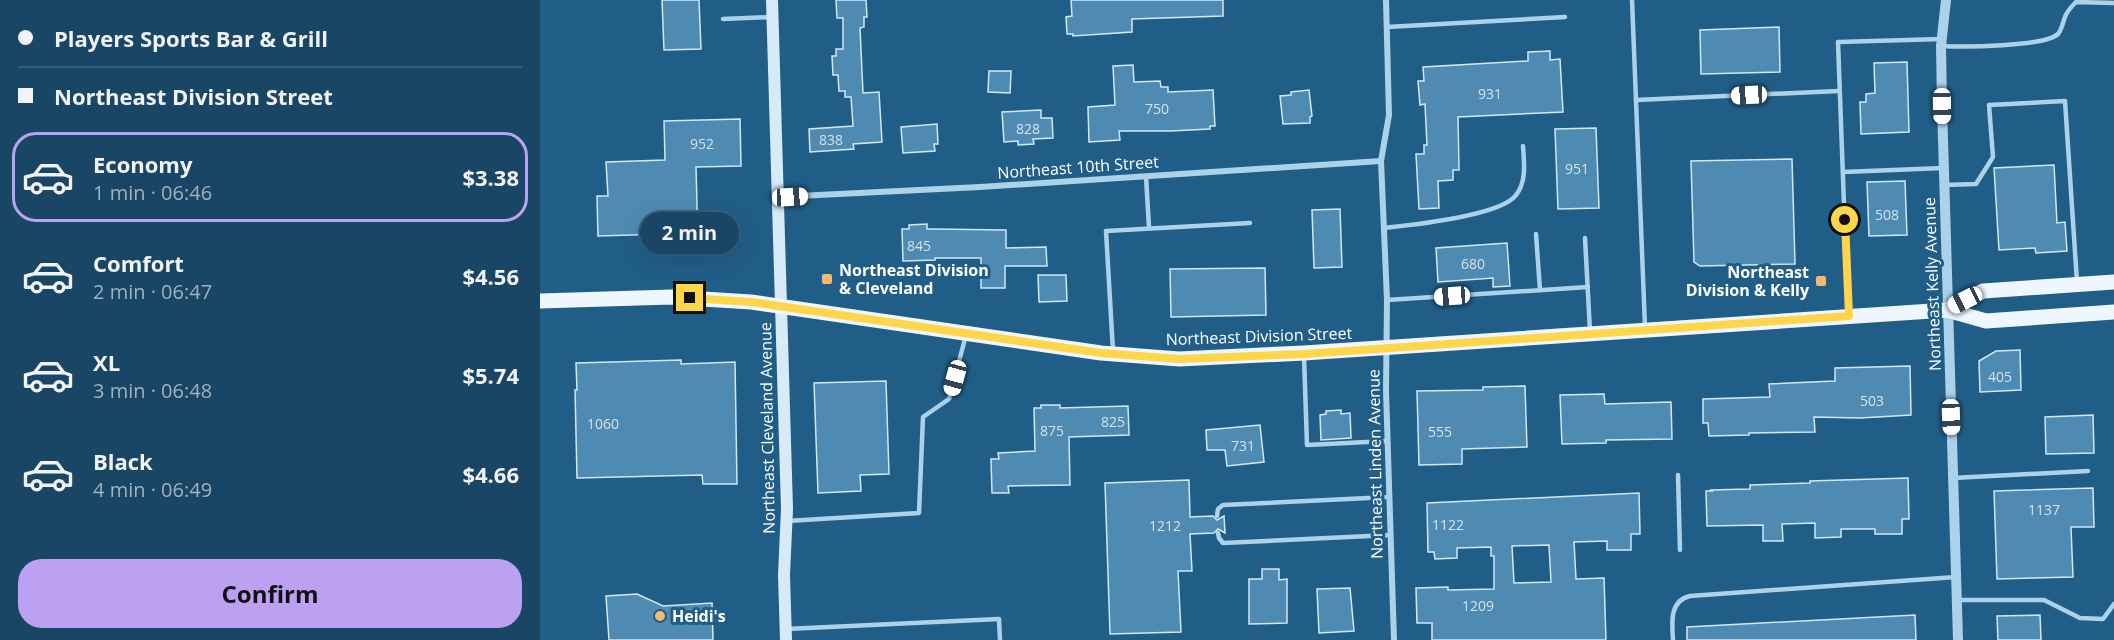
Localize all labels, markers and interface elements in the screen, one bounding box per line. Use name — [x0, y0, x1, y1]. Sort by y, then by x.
text: Players Sports Bar & Grill — [54, 23, 328, 53]
text: Northeast Division Street — [54, 81, 333, 111]
house number: 931 — [1478, 84, 1502, 103]
car — [1731, 85, 1767, 105]
car — [1933, 88, 1951, 124]
house number: 750 — [1145, 99, 1169, 118]
house number: 828 — [1016, 119, 1040, 138]
house number: 838 — [819, 130, 843, 149]
house number: 952 — [690, 134, 714, 153]
text: Economy — [93, 149, 192, 179]
icon: car — [21, 150, 75, 204]
street label: Northeast 10th Street — [997, 150, 1160, 184]
house number: 951 — [1565, 159, 1589, 178]
text: $3.38 — [462, 162, 519, 192]
text: 1 min · 06:46 — [93, 179, 212, 206]
car — [772, 187, 808, 207]
street label: Northeast Kelly Avenue — [1918, 197, 1946, 371]
house number: 508 — [1875, 205, 1899, 224]
route start — [1831, 206, 1858, 233]
callout: 2 min — [640, 211, 740, 253]
text: 2 min — [662, 219, 717, 246]
house number: 845 — [907, 236, 931, 255]
text: Comfort — [93, 248, 184, 278]
icon: car — [21, 249, 75, 303]
house number: 680 — [1461, 254, 1485, 273]
place label: Northeast Division & Cleveland — [839, 259, 989, 299]
text: $4.56 — [462, 261, 519, 291]
place label: Northeast Division & Kelly — [1686, 261, 1810, 301]
marker: Northeast Division & Cleveland — [820, 272, 834, 286]
marker: Northeast Division & Kelly — [1814, 274, 1828, 288]
text: 2 min · 06:47 — [93, 278, 212, 305]
route end — [676, 284, 703, 311]
car — [1945, 284, 1985, 316]
car — [1433, 286, 1471, 306]
street label: Northeast Cleveland Avenue — [754, 322, 780, 534]
street label: Northeast Division Street — [1165, 322, 1353, 350]
text: XL — [93, 347, 120, 377]
icon: car — [21, 348, 75, 402]
car — [942, 358, 968, 398]
text: $5.74 — [462, 360, 519, 390]
house number: 405 — [1988, 367, 2012, 386]
street label: Northeast Linden Avenue — [1362, 369, 1388, 559]
text: 3 min · 06:48 — [93, 377, 212, 404]
house number: 503 — [1860, 391, 1884, 410]
car — [1941, 399, 1961, 435]
house number: 825 — [1101, 412, 1125, 431]
house number: 1060 — [587, 414, 619, 433]
house number: 875 — [1040, 421, 1064, 440]
house number: 555 — [1428, 422, 1452, 441]
house number: 731 — [1231, 436, 1255, 455]
text: Black — [93, 446, 153, 476]
icon: car — [21, 447, 75, 501]
text: $4.66 — [462, 459, 519, 489]
text: 4 min · 06:49 — [93, 476, 212, 503]
house number: 1137 — [2028, 500, 2060, 519]
house number: 1122 — [1432, 515, 1464, 534]
house number: 1212 — [1149, 516, 1181, 535]
button: Confirm — [18, 559, 522, 628]
house number: 1209 — [1462, 596, 1494, 615]
place label: Heidi's — [672, 605, 726, 627]
marker: Heidi's — [653, 609, 667, 623]

